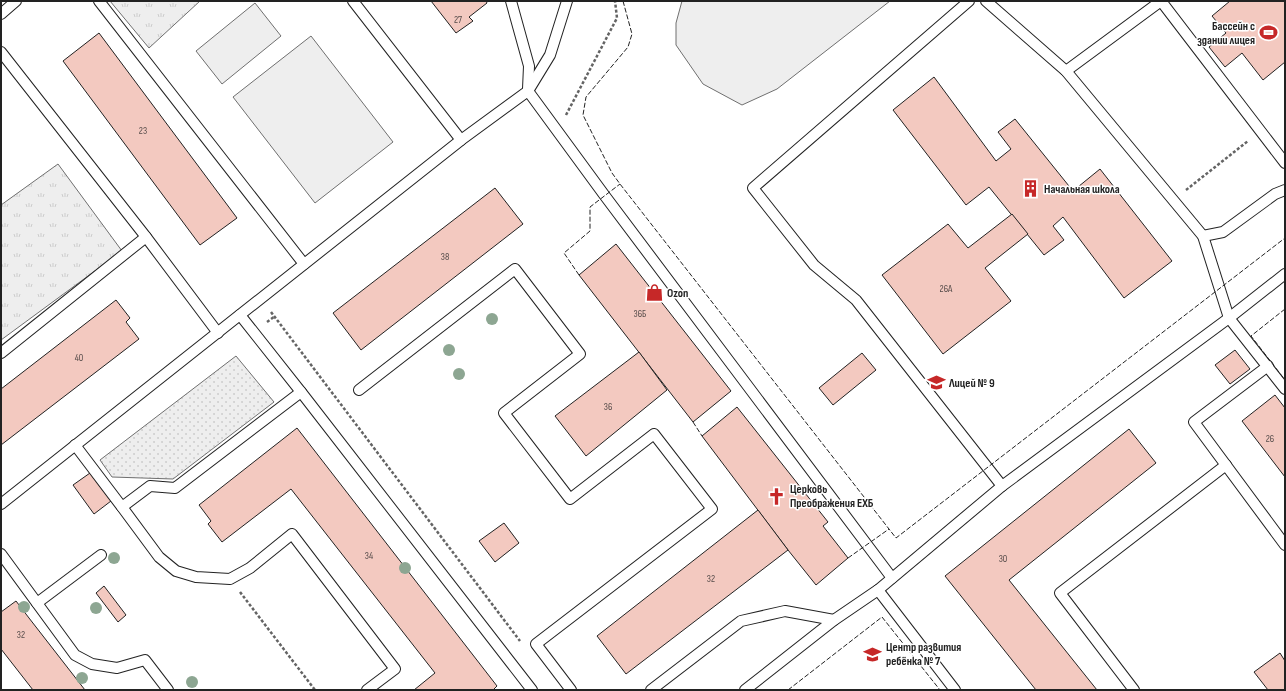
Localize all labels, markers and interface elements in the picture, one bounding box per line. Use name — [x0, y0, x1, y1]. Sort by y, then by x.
house number: 27 — [454, 14, 462, 26]
place label: Бассейн с здании лицея — [1197, 19, 1255, 48]
sports icon: Бассейн с здании лицея — [1258, 23, 1278, 43]
house number: 23 — [139, 125, 147, 137]
building icon: Начальная школа — [1021, 179, 1041, 199]
place label: Начальная школа — [1044, 182, 1120, 197]
house number: 38 — [441, 251, 449, 263]
shop icon: Ozon — [644, 283, 664, 303]
house number: 26А — [940, 283, 953, 295]
place label: Ozon — [667, 286, 688, 301]
house number: 36Б — [634, 308, 647, 320]
house number: 40 — [75, 352, 83, 364]
school or university icon: Лицей № 9 — [926, 373, 946, 393]
place label: Лицей № 9 — [948, 376, 995, 391]
house number: 36 — [604, 401, 612, 413]
house number: 26 — [1266, 433, 1274, 445]
place label: Церковь Преображения ЕХБ — [790, 482, 874, 511]
church icon: Церковь Преображения ЕХБ — [767, 486, 787, 506]
house number: 34 — [365, 550, 373, 562]
house number: 30 — [999, 553, 1007, 565]
house number: 32 — [707, 573, 715, 585]
house number: 32 — [17, 629, 25, 641]
place label: Центр развития ребёнка № 7 — [886, 640, 961, 669]
school or university icon: Центр развития ребёнка № 7 — [863, 644, 883, 664]

